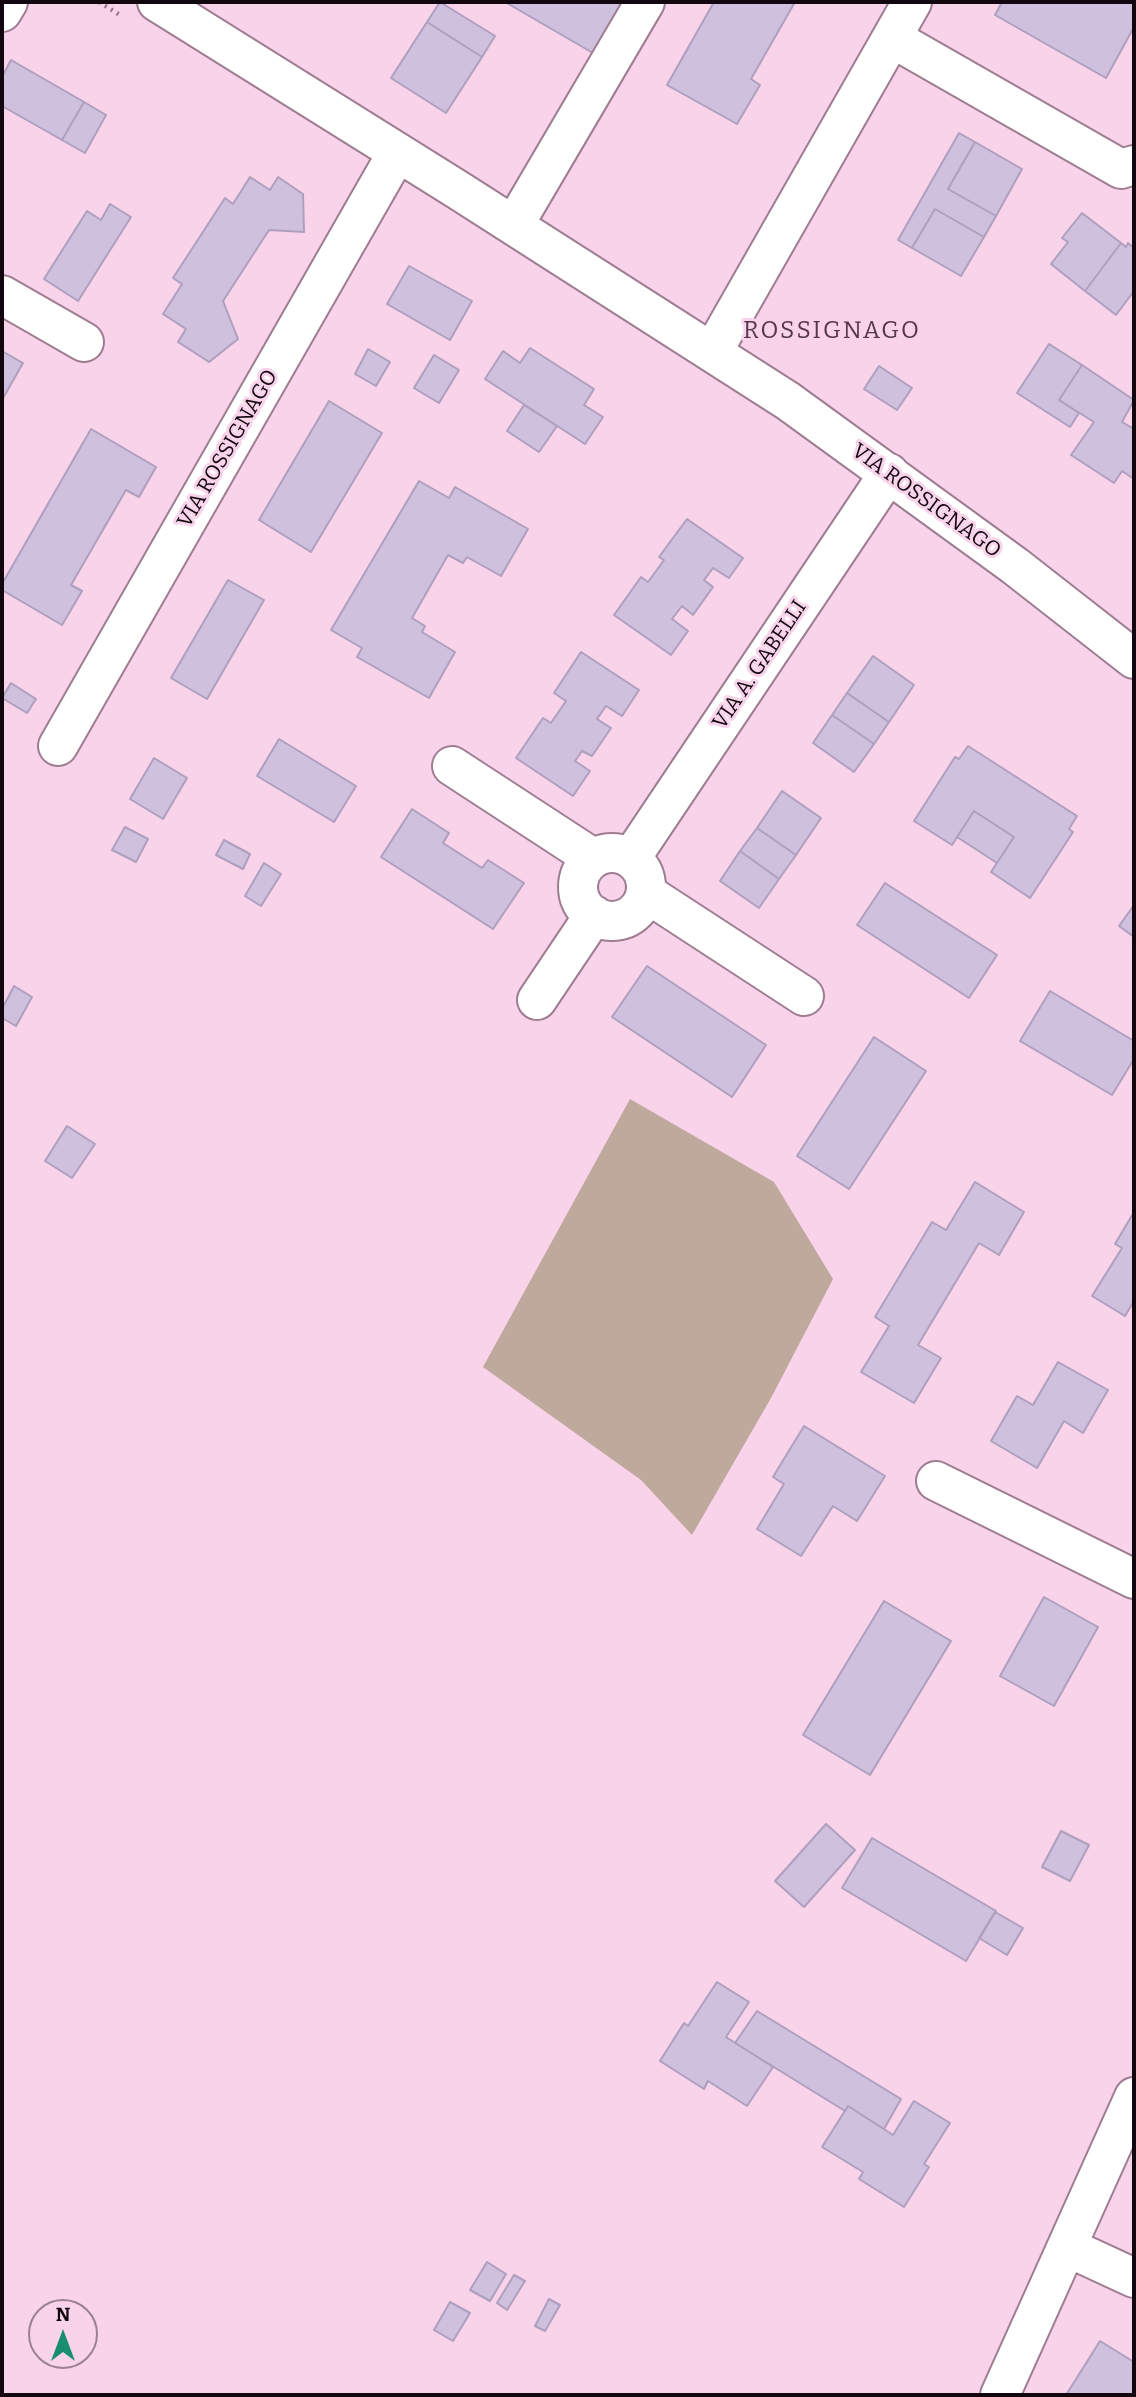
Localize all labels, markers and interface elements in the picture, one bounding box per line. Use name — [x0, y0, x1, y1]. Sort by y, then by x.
district label: ROSSIGNAGO — [744, 317, 920, 345]
street label: VIA ROSSIGNAGO — [173, 366, 283, 532]
street label: VIA ROSSIGNAGO — [847, 438, 1005, 564]
street label: VIA A. GABELLI — [708, 596, 812, 734]
north arrow — [28, 2299, 98, 2369]
text: N — [56, 2303, 70, 2326]

